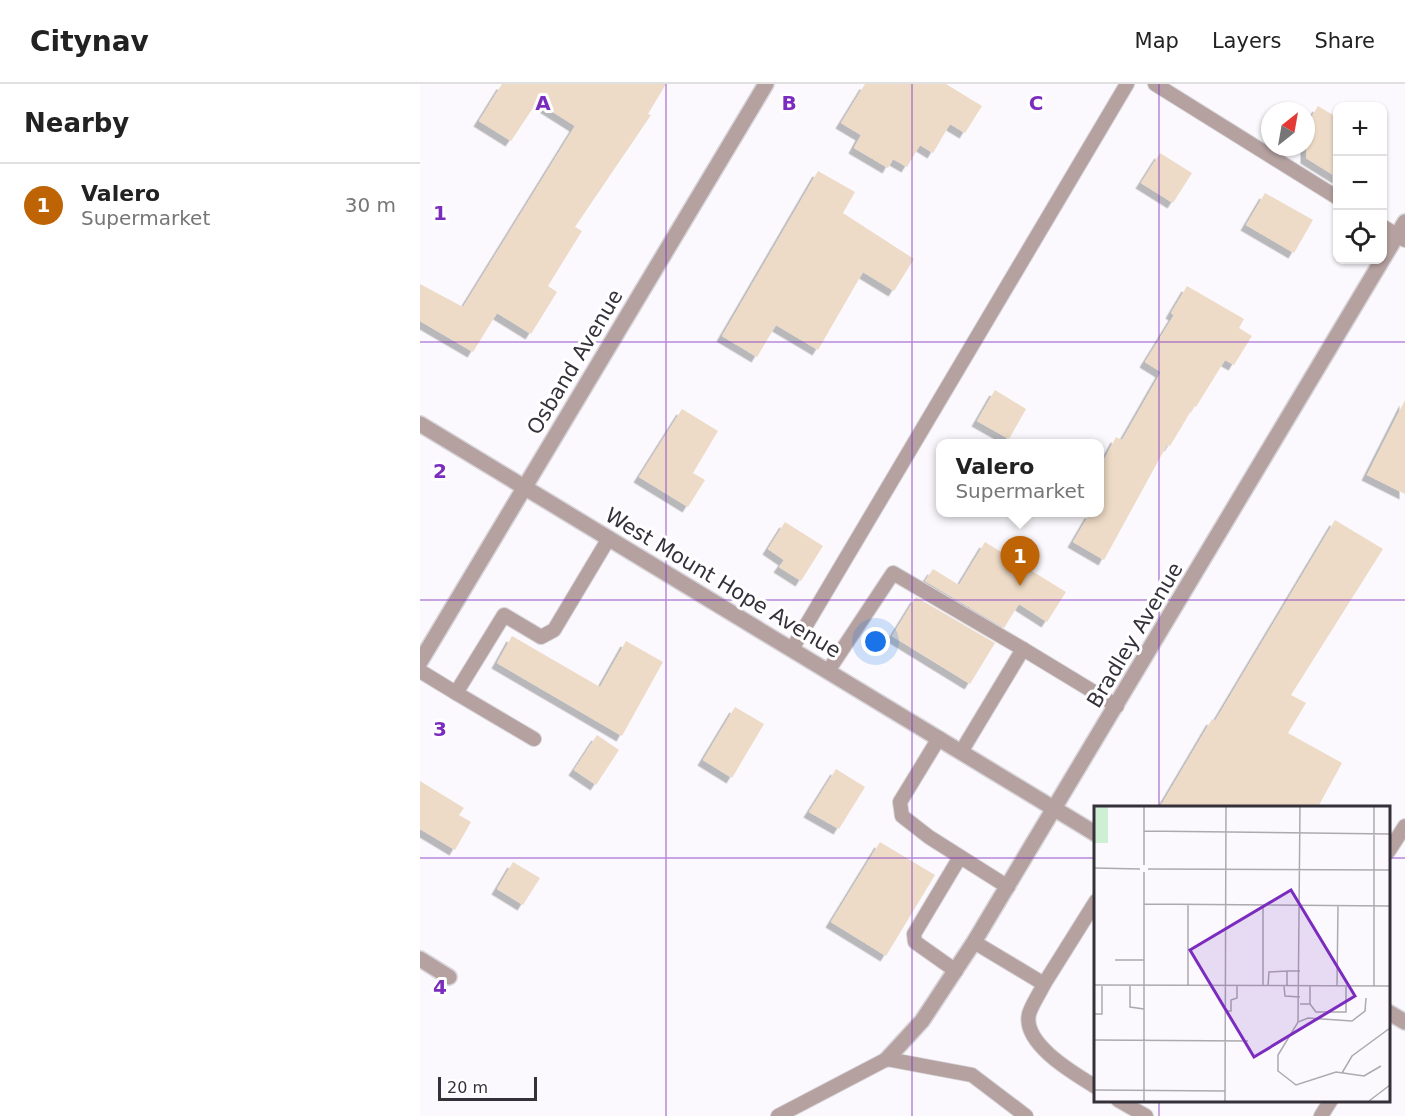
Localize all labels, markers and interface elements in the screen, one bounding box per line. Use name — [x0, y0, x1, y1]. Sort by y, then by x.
text: Citynav — [30, 25, 149, 58]
text: Map — [1135, 29, 1179, 53]
text: Layers — [1212, 29, 1281, 53]
text: Share — [1314, 29, 1375, 53]
text: A — [535, 91, 551, 115]
text: B — [781, 91, 797, 115]
text: C — [1029, 91, 1043, 115]
north arrow — [1261, 102, 1315, 156]
map controls — [1333, 102, 1387, 264]
button: + — [1333, 102, 1387, 156]
text: Nearby — [24, 108, 129, 138]
button: − — [1333, 156, 1387, 210]
text: Valero — [81, 181, 160, 206]
text: 1 — [37, 193, 50, 217]
text: 30 m — [345, 193, 396, 217]
text: 1 — [433, 201, 447, 225]
text: Supermarket — [81, 206, 210, 230]
button: locate — [1333, 210, 1387, 264]
street label: Osband Avenue — [522, 285, 628, 439]
popup — [936, 439, 1104, 517]
text: Valero — [955, 454, 1035, 479]
text: 2 — [433, 459, 447, 483]
text: Supermarket — [955, 479, 1085, 503]
street label: West Mount Hope Avenue — [601, 503, 845, 663]
pin: 1 — [1000, 536, 1040, 586]
street label: Bradley Avenue — [1082, 558, 1188, 712]
your location — [861, 627, 890, 656]
text: 3 — [433, 717, 447, 741]
inset map — [1094, 806, 1390, 1101]
text: 4 — [433, 975, 447, 999]
scale bar — [438, 1074, 537, 1102]
text: 20 m — [447, 1078, 488, 1097]

